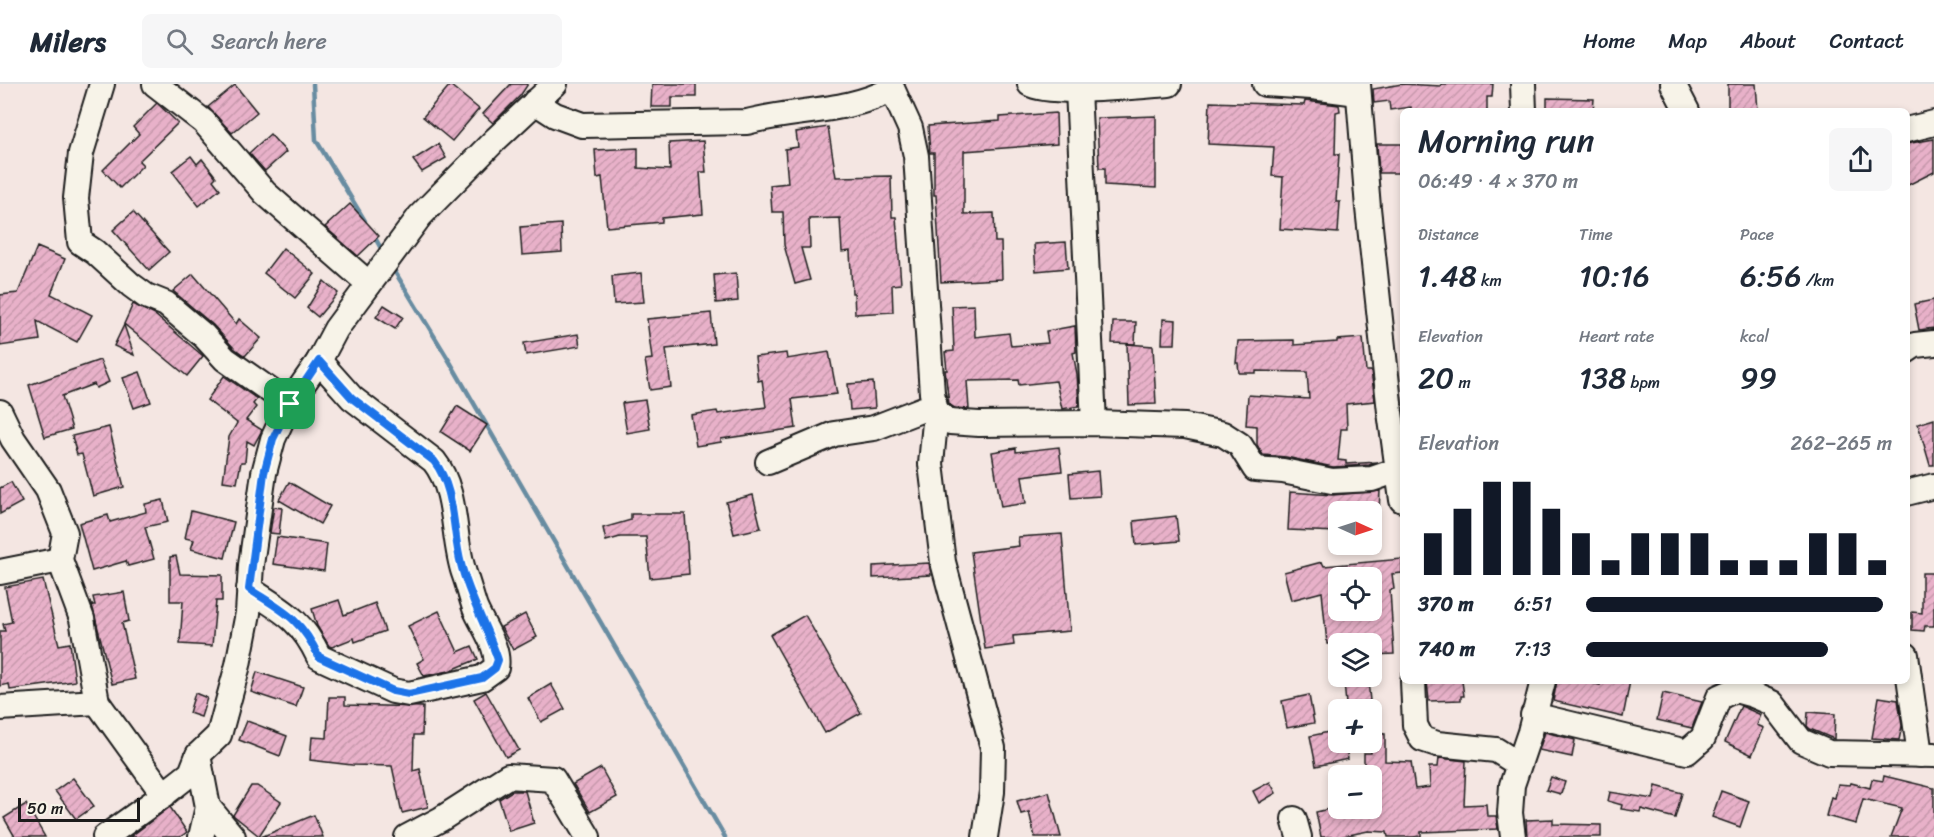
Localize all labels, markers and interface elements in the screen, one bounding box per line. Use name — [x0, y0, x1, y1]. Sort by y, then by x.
search box — [142, 14, 562, 68]
text: Milers — [30, 17, 106, 66]
text: Search here — [211, 22, 327, 61]
text: Home — [1583, 22, 1635, 60]
text: Map — [1668, 22, 1707, 60]
text: About — [1740, 22, 1797, 60]
text: Contact — [1830, 22, 1904, 60]
icon: search — [163, 25, 196, 58]
text: Morning run — [1418, 112, 1594, 170]
button: share — [1829, 128, 1892, 191]
text: 06:49 · 4 × 370 m — [1418, 164, 1578, 199]
text: Distance — [1418, 220, 1479, 249]
text: Time — [1579, 220, 1613, 249]
text: Pace — [1740, 220, 1774, 249]
text: 1.48 — [1418, 249, 1477, 303]
text: 10:16 — [1579, 249, 1650, 303]
text: 6:56 — [1740, 249, 1801, 303]
text: km — [1477, 266, 1502, 295]
text: /km — [1801, 266, 1834, 295]
text: Elevation — [1418, 322, 1483, 351]
text: Heart rate — [1579, 322, 1654, 351]
text: kcal — [1740, 322, 1769, 351]
text: 20 — [1418, 351, 1454, 405]
text: 138 — [1579, 351, 1626, 405]
text: 99 — [1740, 351, 1777, 405]
text: m — [1454, 368, 1471, 397]
text: bpm — [1626, 368, 1660, 397]
pin — [264, 378, 315, 429]
icon: arrive — [273, 387, 306, 420]
text: Elevation — [1418, 426, 1499, 461]
text: 262–265 m — [1791, 426, 1892, 461]
north arrow — [1328, 501, 1382, 555]
map controls — [1328, 501, 1382, 819]
button: locate — [1328, 567, 1382, 621]
text: 370 m — [1418, 587, 1474, 622]
text: 6:51 — [1514, 587, 1552, 622]
text: 740 m — [1418, 632, 1475, 667]
text: 7:13 — [1514, 632, 1551, 667]
button: layers — [1328, 633, 1382, 687]
button: + — [1328, 699, 1382, 753]
button: − — [1328, 765, 1382, 819]
text: 50 m — [27, 794, 63, 823]
scale bar — [18, 795, 140, 822]

